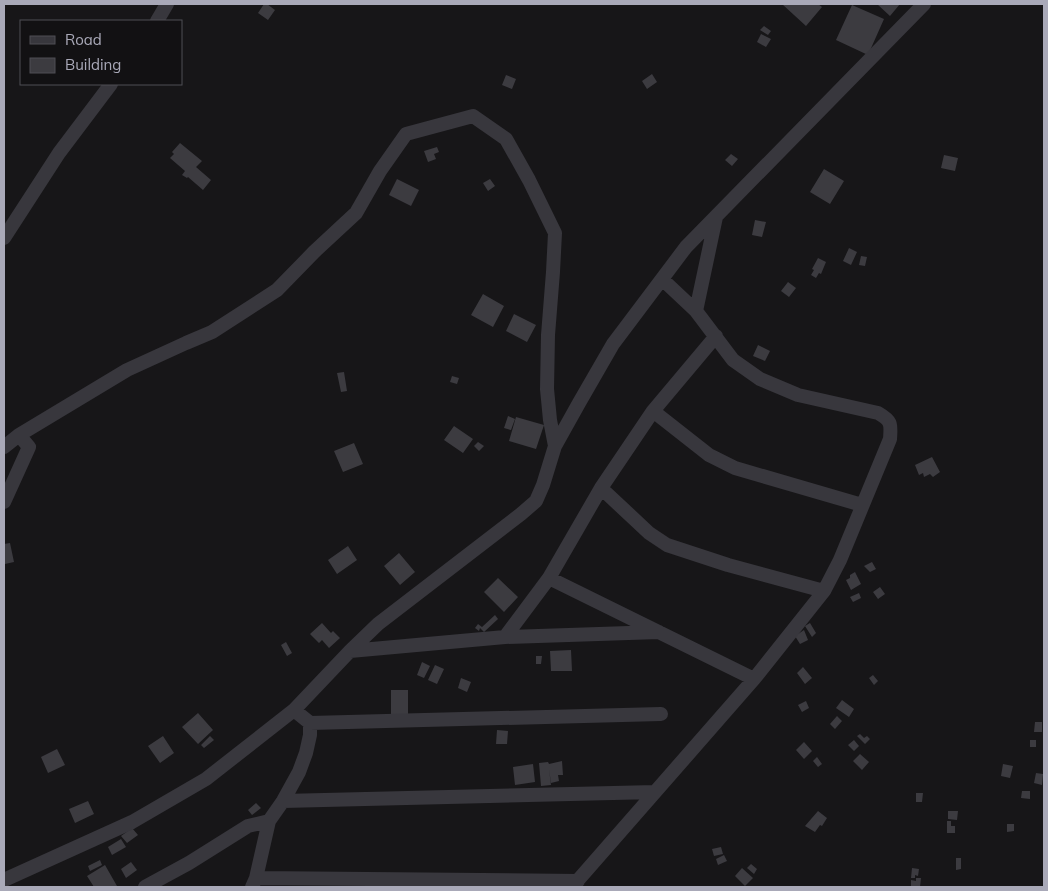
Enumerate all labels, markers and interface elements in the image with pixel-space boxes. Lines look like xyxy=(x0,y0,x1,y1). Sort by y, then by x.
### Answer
legend xyxy=(20,20,182,85)
text: Road xyxy=(65,30,102,49)
text: Building xyxy=(65,55,121,74)

